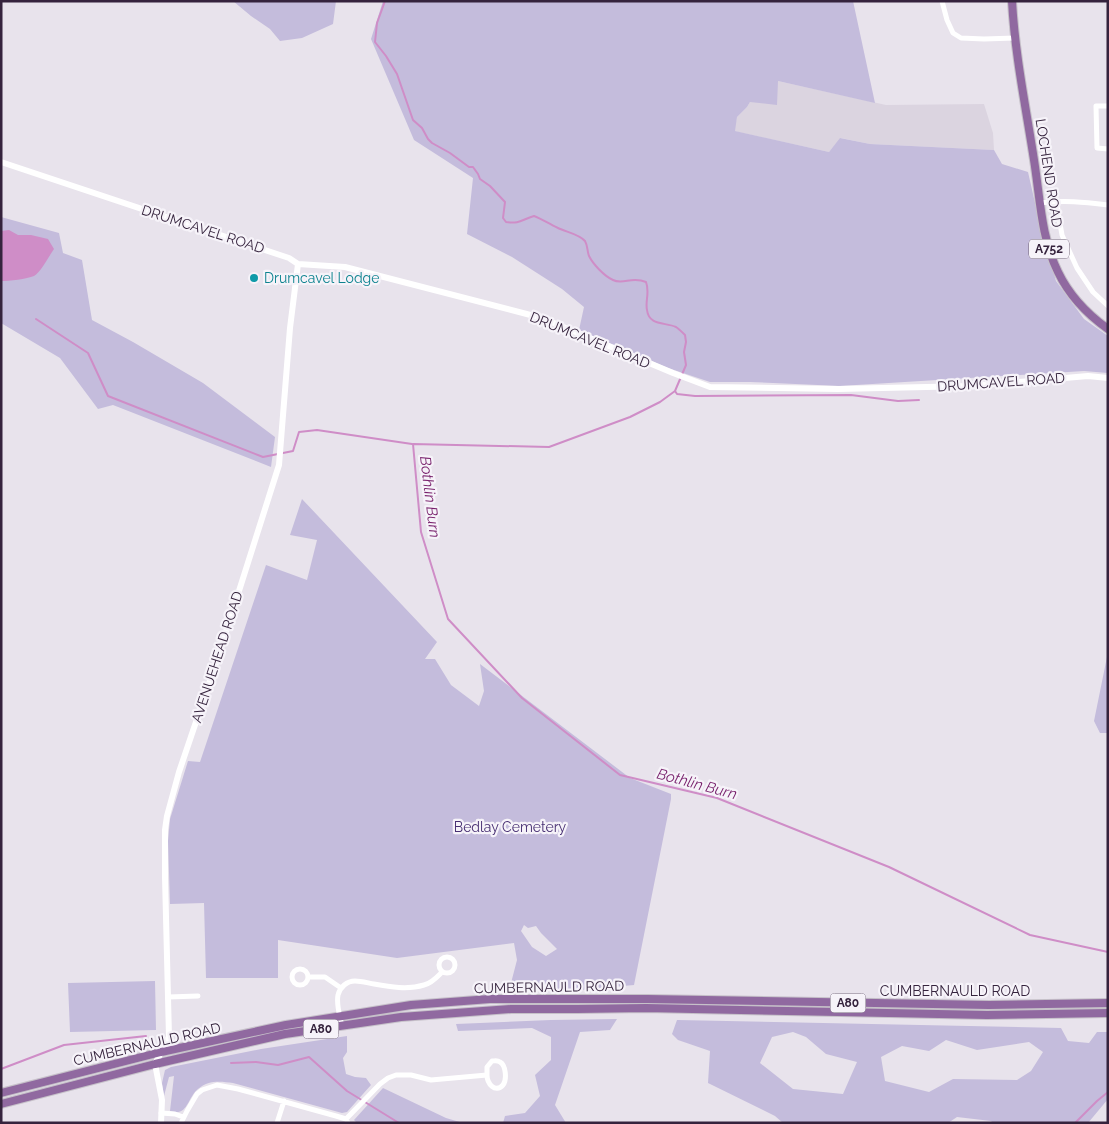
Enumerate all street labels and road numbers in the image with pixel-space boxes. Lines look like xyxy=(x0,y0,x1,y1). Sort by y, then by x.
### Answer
street label: LOCHEND ROAD xyxy=(1033,117,1065,229)
street label: DRUMCAVEL ROAD xyxy=(140,202,266,256)
road number: A752 xyxy=(1029,240,1069,258)
street label: DRUMCAVEL ROAD xyxy=(528,309,652,371)
street label: DRUMCAVEL ROAD xyxy=(936,370,1066,394)
street label: AVENUEHEAD ROAD xyxy=(188,589,246,725)
street label: CUMBERNAULD ROAD xyxy=(474,978,624,996)
street label: CUMBERNAULD ROAD xyxy=(880,983,1030,999)
road number: A80 xyxy=(830,994,866,1012)
street label: CUMBERNAULD ROAD xyxy=(72,1019,222,1069)
road number: A80 xyxy=(304,1020,338,1038)

